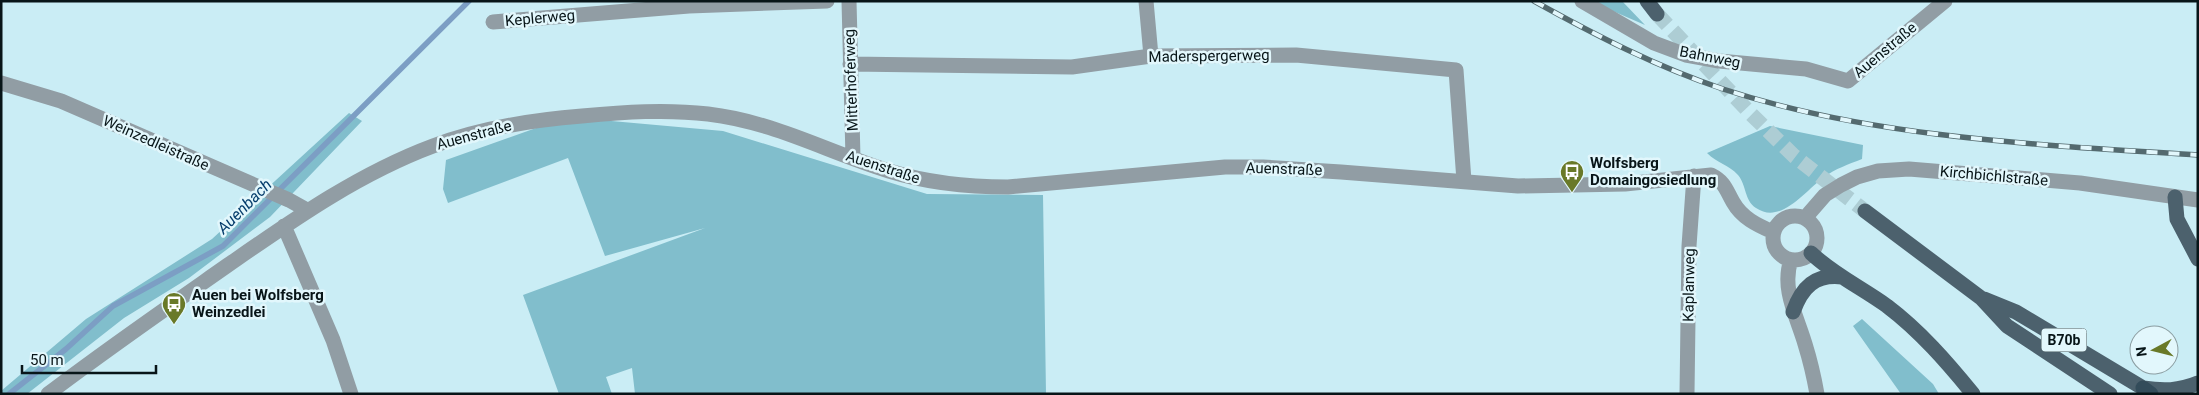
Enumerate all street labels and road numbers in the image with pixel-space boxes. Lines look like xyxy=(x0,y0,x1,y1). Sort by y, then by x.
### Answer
street label: Keplerweg xyxy=(504,6,576,30)
street label: Auenstraße xyxy=(1850,18,1920,82)
street label: Mitterhoferweg xyxy=(840,29,862,131)
street label: Bahnweg xyxy=(1678,42,1742,72)
street label: Maderspergerweg xyxy=(1148,46,1270,66)
street label: Weinzedleistraße xyxy=(100,112,212,175)
street label: Auenstraße xyxy=(435,116,513,154)
street label: Auenstraße xyxy=(844,147,922,187)
street label: Auenstraße xyxy=(1245,159,1323,179)
street label: Kirchbichlstraße xyxy=(1939,162,2049,190)
street label: Kaplanweg xyxy=(1679,248,1699,322)
road number: B70b xyxy=(2042,328,2086,352)

